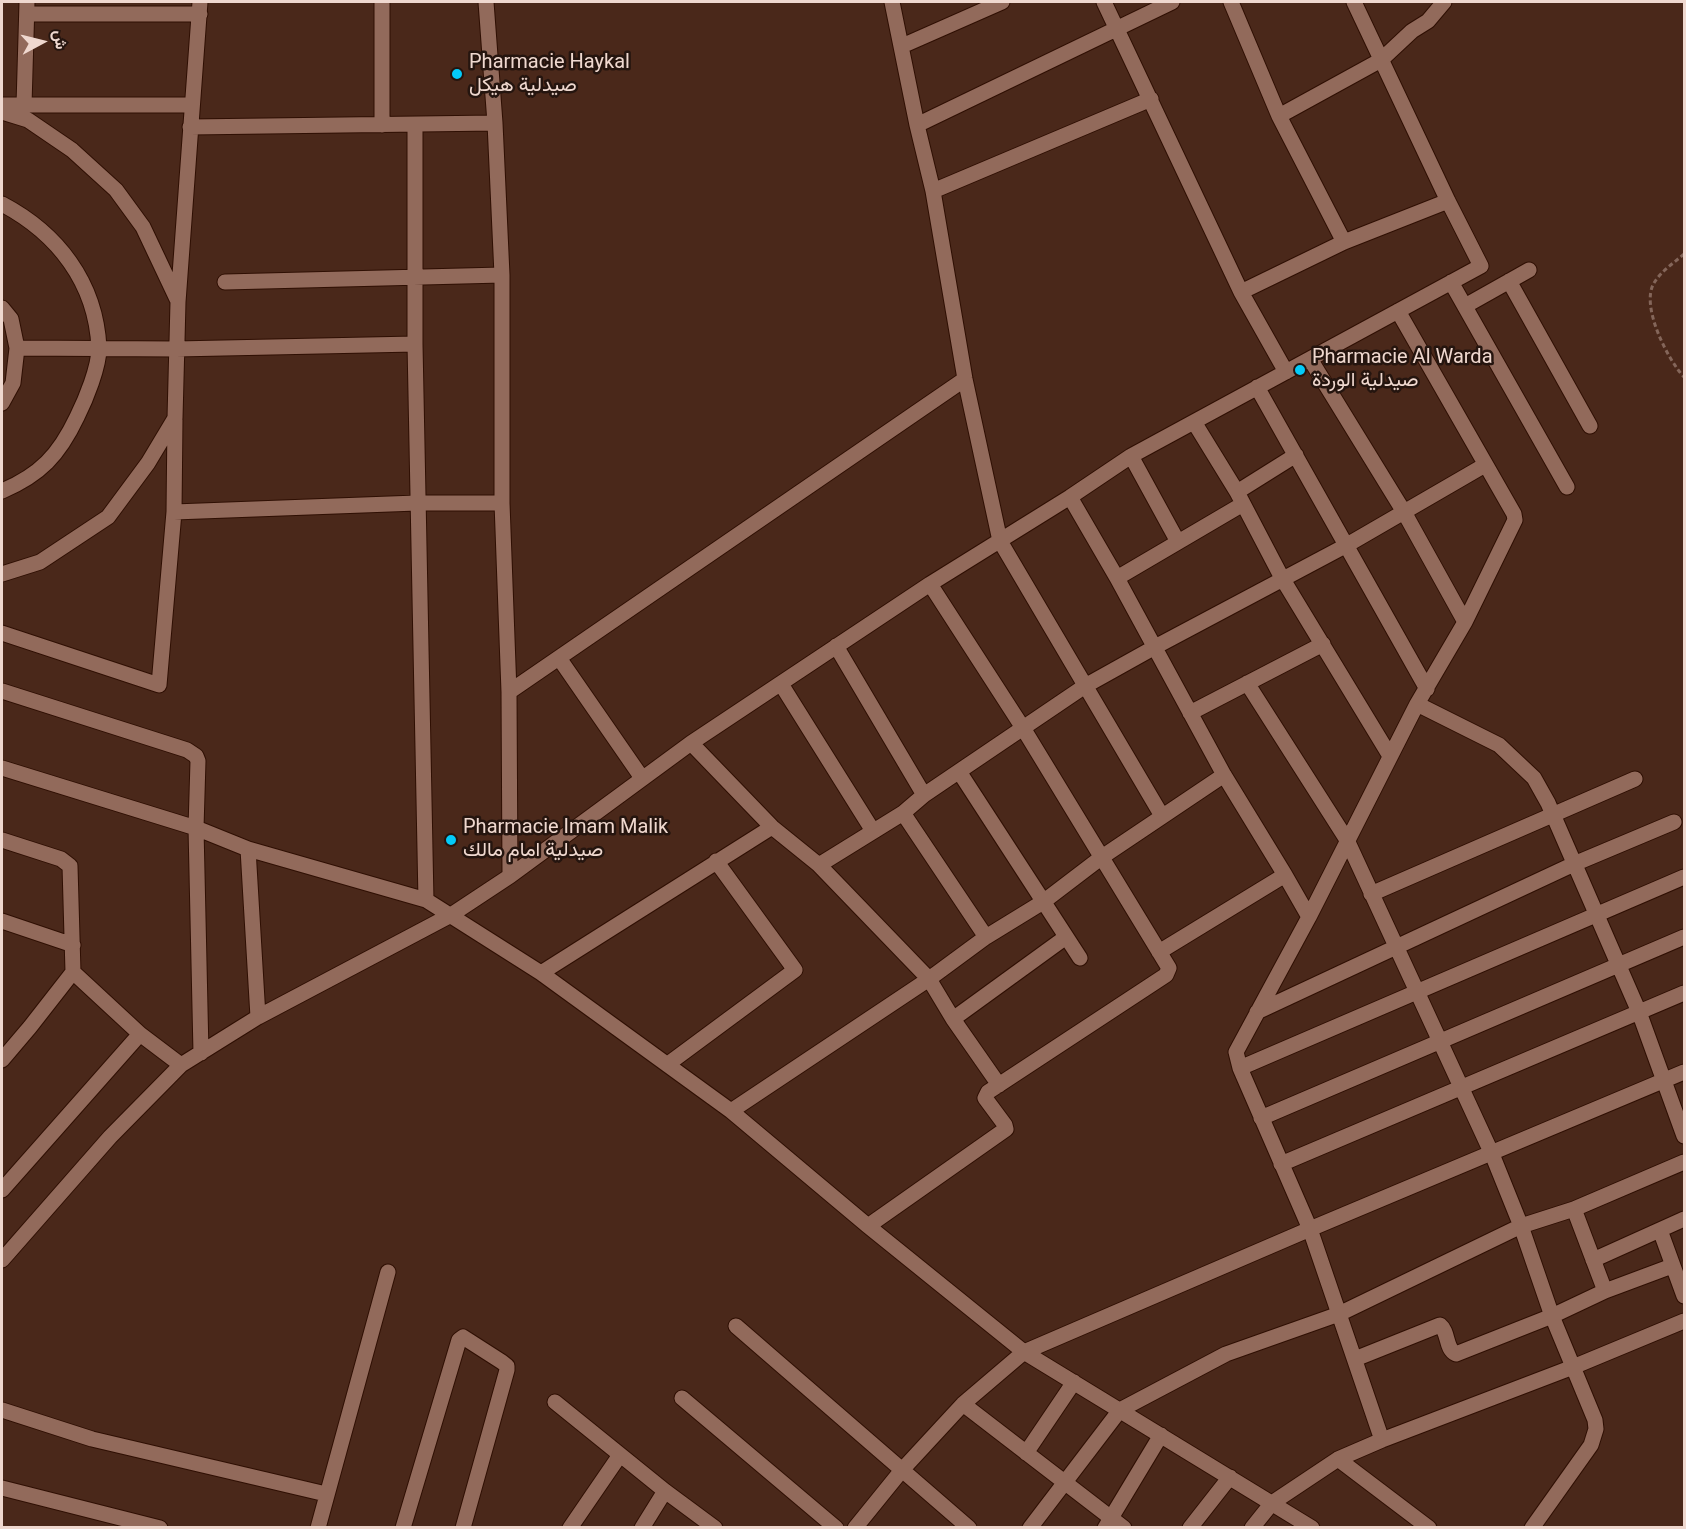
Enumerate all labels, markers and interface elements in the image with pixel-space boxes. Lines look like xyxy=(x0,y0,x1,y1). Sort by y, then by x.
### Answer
north arrow xyxy=(12,12,72,72)
text: ش xyxy=(50,29,71,50)
place label: Pharmacie Haykal صيدلية هيكل xyxy=(469,51,630,98)
marker: Pharmacie Haykal صيدلية هيكل xyxy=(450,67,464,81)
place label: Pharmacie Al Warda صيدلية الوردة xyxy=(1312,346,1493,393)
marker: Pharmacie Al Warda صيدلية الوردة xyxy=(1293,363,1307,377)
place label: Pharmacie Imam Malik صيدلية امام مالك xyxy=(463,816,668,863)
marker: Pharmacie Imam Malik صيدلية امام مالك xyxy=(444,833,458,847)

